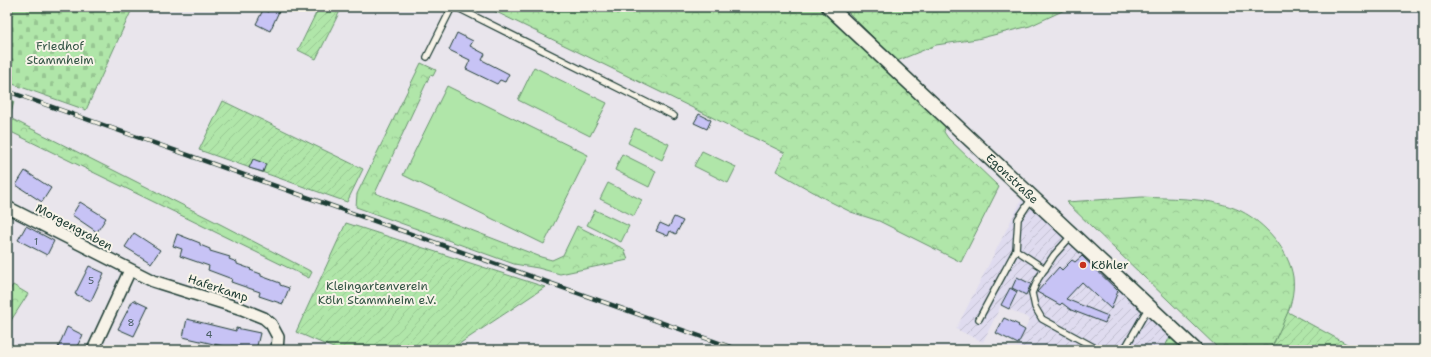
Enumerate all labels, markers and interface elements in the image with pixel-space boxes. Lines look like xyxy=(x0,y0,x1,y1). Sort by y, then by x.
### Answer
park label: Friedhof Stammheim xyxy=(26,38,94,68)
street label: Egonstraße xyxy=(982,150,1042,207)
street label: Morgengraben xyxy=(33,200,115,254)
house number: 1 xyxy=(34,235,38,248)
place label: Köhler xyxy=(1091,257,1129,273)
marker: Köhler xyxy=(1078,260,1088,270)
street label: Haferkamp xyxy=(186,271,251,305)
house number: 5 xyxy=(88,274,94,287)
park label: Kleingartenverein Köln Stammheim e.V. xyxy=(318,278,436,308)
house number: 8 xyxy=(128,316,135,329)
house number: 4 xyxy=(206,328,213,341)

